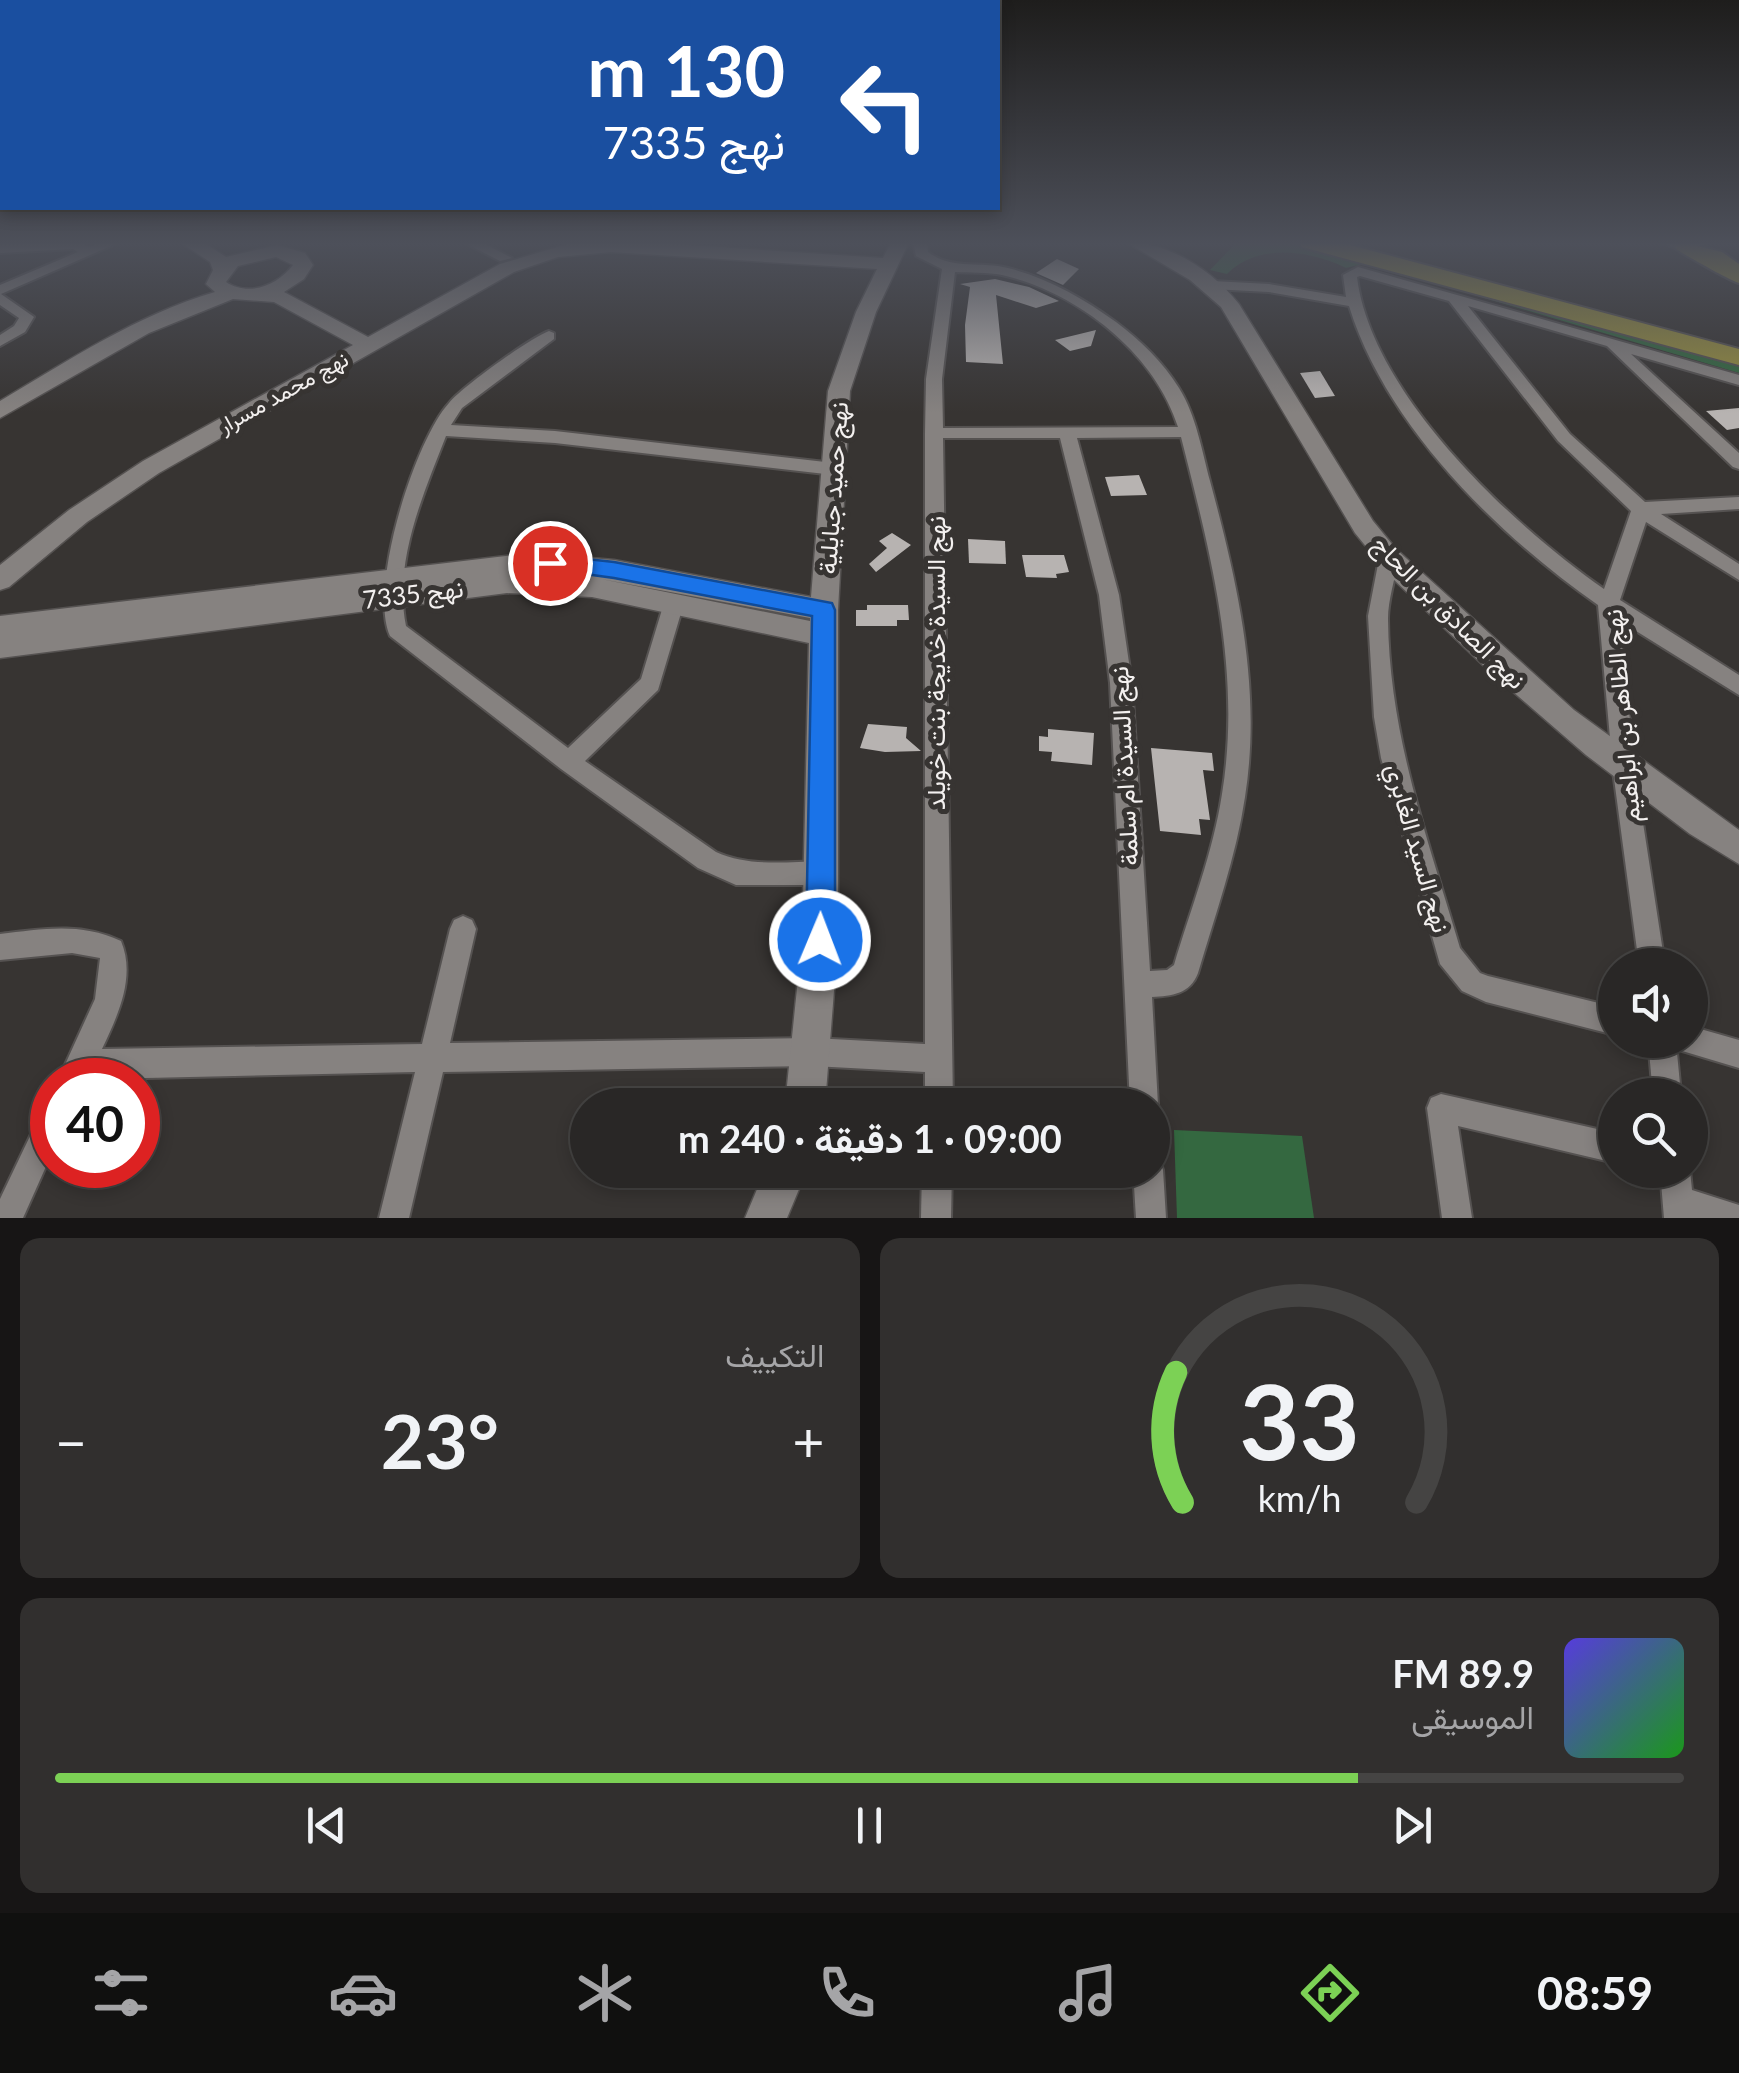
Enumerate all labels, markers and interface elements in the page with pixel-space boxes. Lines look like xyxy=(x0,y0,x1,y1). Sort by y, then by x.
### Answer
text: 130 m xyxy=(588,28,785,112)
icon: left xyxy=(820,40,950,170)
text: نهج 7335 xyxy=(603,115,785,169)
street label: نهج محمد مسرار xyxy=(212,345,354,441)
street label: نهج حميد جبايلية xyxy=(811,401,857,575)
street label: نهج السيدة خديجة بنت خويلد xyxy=(920,516,954,810)
pin xyxy=(508,521,593,606)
street label: نهج الصادق بن الحاج xyxy=(1364,528,1533,697)
icon: arrive xyxy=(523,536,578,591)
street label: نهج 7335 xyxy=(361,572,465,618)
street label: نهج الطاهر بن ابراهيم xyxy=(1597,608,1649,824)
street label: نهج السيدة ام سلمة xyxy=(1103,665,1147,867)
street label: نهج السيد الغابري xyxy=(1374,760,1457,938)
position arrow xyxy=(768,888,872,992)
map controls xyxy=(1598,948,1708,1188)
button: sound xyxy=(1598,948,1708,1058)
speed limit sign: 40 xyxy=(30,1058,160,1188)
button: search xyxy=(1598,1078,1708,1188)
text: 09:00 · 1 دقيقة · 240 m xyxy=(678,1115,1062,1161)
text: التكييف xyxy=(725,1335,825,1374)
text: 33 xyxy=(1239,1357,1360,1482)
text: 23° xyxy=(381,1395,499,1485)
text: − xyxy=(55,1408,87,1474)
text: + xyxy=(793,1408,824,1474)
text: km/h xyxy=(1257,1477,1341,1520)
text: 89.9 FM xyxy=(1392,1650,1534,1696)
text: الموسيقى xyxy=(1411,1697,1534,1736)
icon: previous xyxy=(299,1798,354,1853)
icon: pause xyxy=(842,1798,897,1853)
icon: next xyxy=(1385,1798,1440,1853)
icon: filters xyxy=(86,1958,156,2028)
icon: car xyxy=(328,1958,398,2028)
icon: climate xyxy=(570,1958,640,2028)
icon: phone xyxy=(812,1958,882,2028)
icon: music xyxy=(1053,1958,1123,2028)
icon: directions xyxy=(1295,1958,1365,2028)
text: 08:59 xyxy=(1537,1966,1653,2020)

